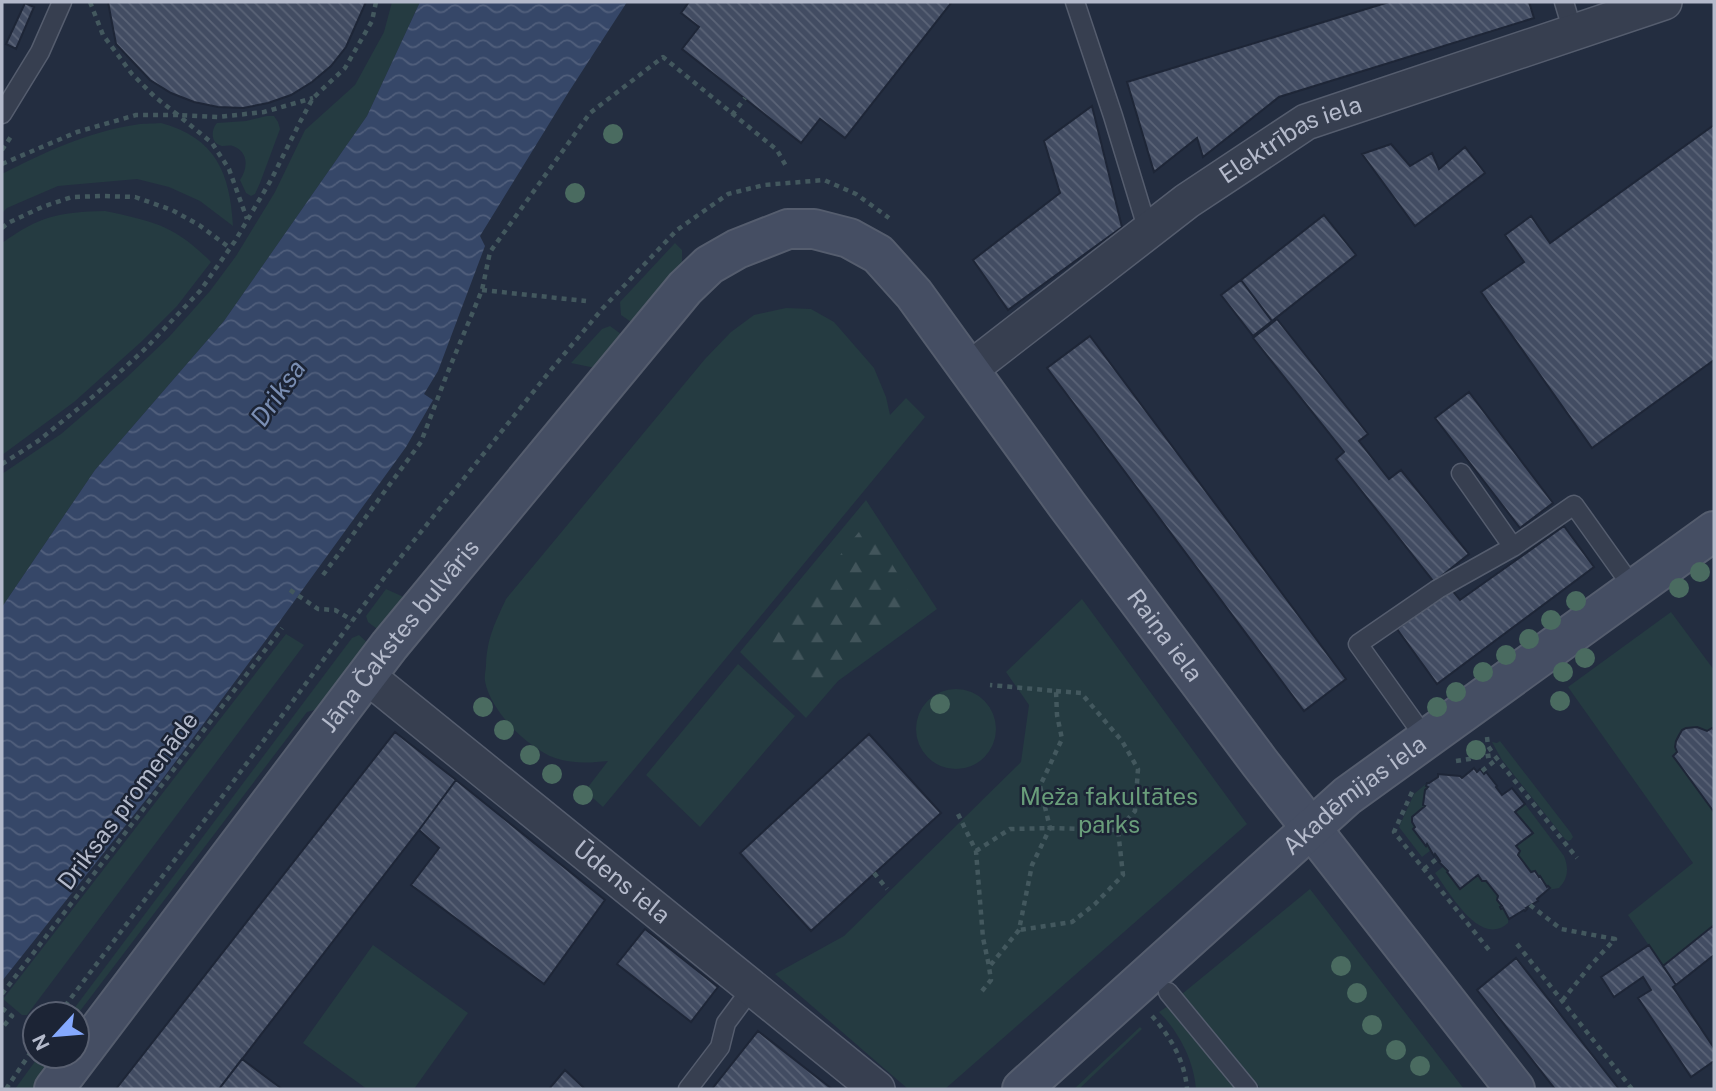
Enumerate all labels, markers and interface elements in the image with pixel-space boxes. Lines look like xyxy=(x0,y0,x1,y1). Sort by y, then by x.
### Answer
street label: Elektrības iela xyxy=(1213,89,1365,189)
water label: Driksa xyxy=(244,353,312,432)
street label: Jāņa Čakstes bulvāris xyxy=(314,533,484,737)
street label: Raiņa iela xyxy=(1122,583,1209,687)
street label: Driksas promenāde xyxy=(51,706,203,895)
street label: Akadēmijas iela xyxy=(1277,729,1431,860)
park label: Meža fakultātes parks xyxy=(1020,782,1198,838)
street label: Ūdens iela xyxy=(568,834,676,929)
north arrow xyxy=(21,1000,91,1070)
text: N xyxy=(28,1031,54,1054)

